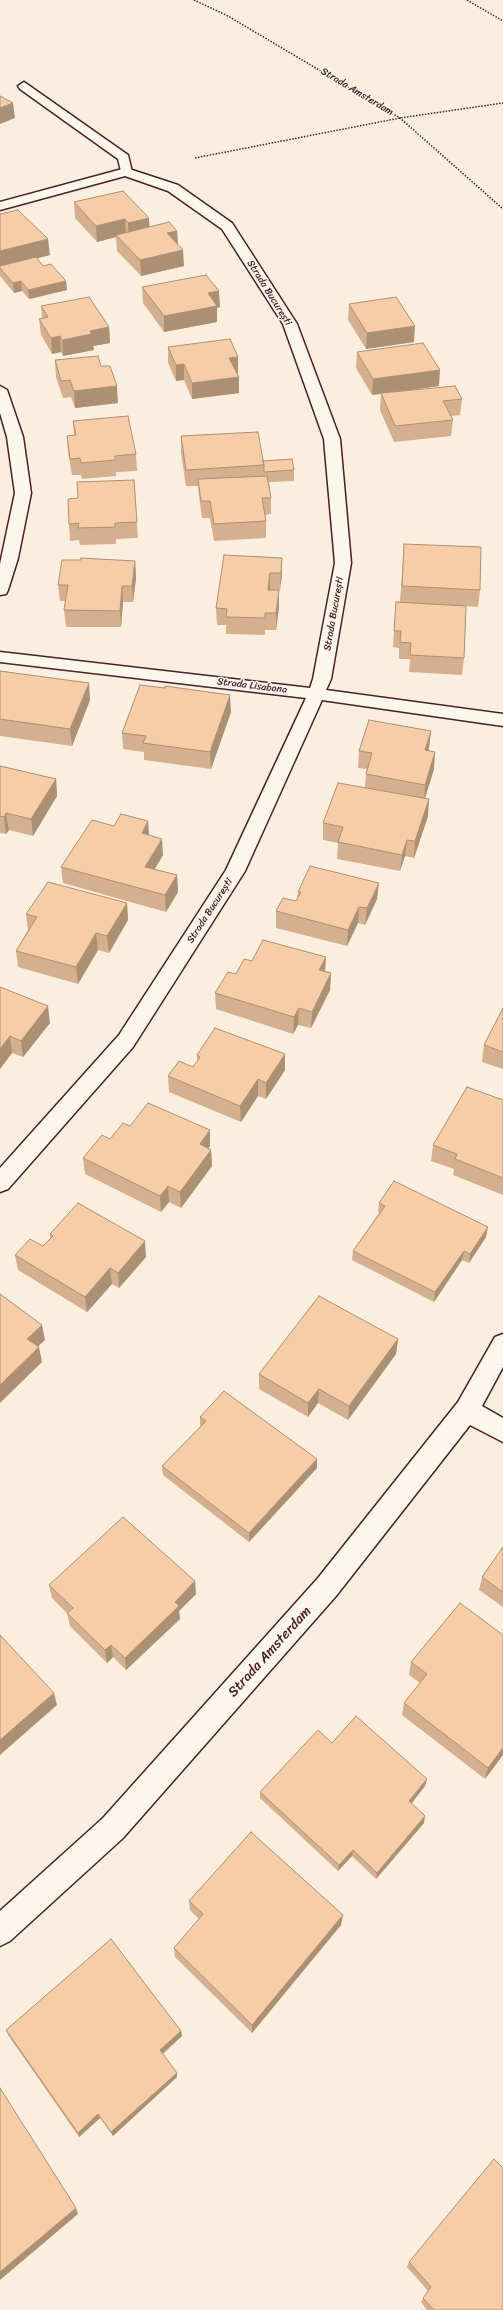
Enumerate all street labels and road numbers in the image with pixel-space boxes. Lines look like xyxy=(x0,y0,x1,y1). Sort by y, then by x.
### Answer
street label: Strada Amsterdam xyxy=(318,66,396,118)
street label: Strada București xyxy=(244,258,294,328)
street label: Strada București xyxy=(322,576,346,652)
street label: Strada Lisabona xyxy=(216,676,288,696)
street label: Strada București xyxy=(185,876,235,946)
street label: Strada Amsterdam xyxy=(225,1603,315,1701)

